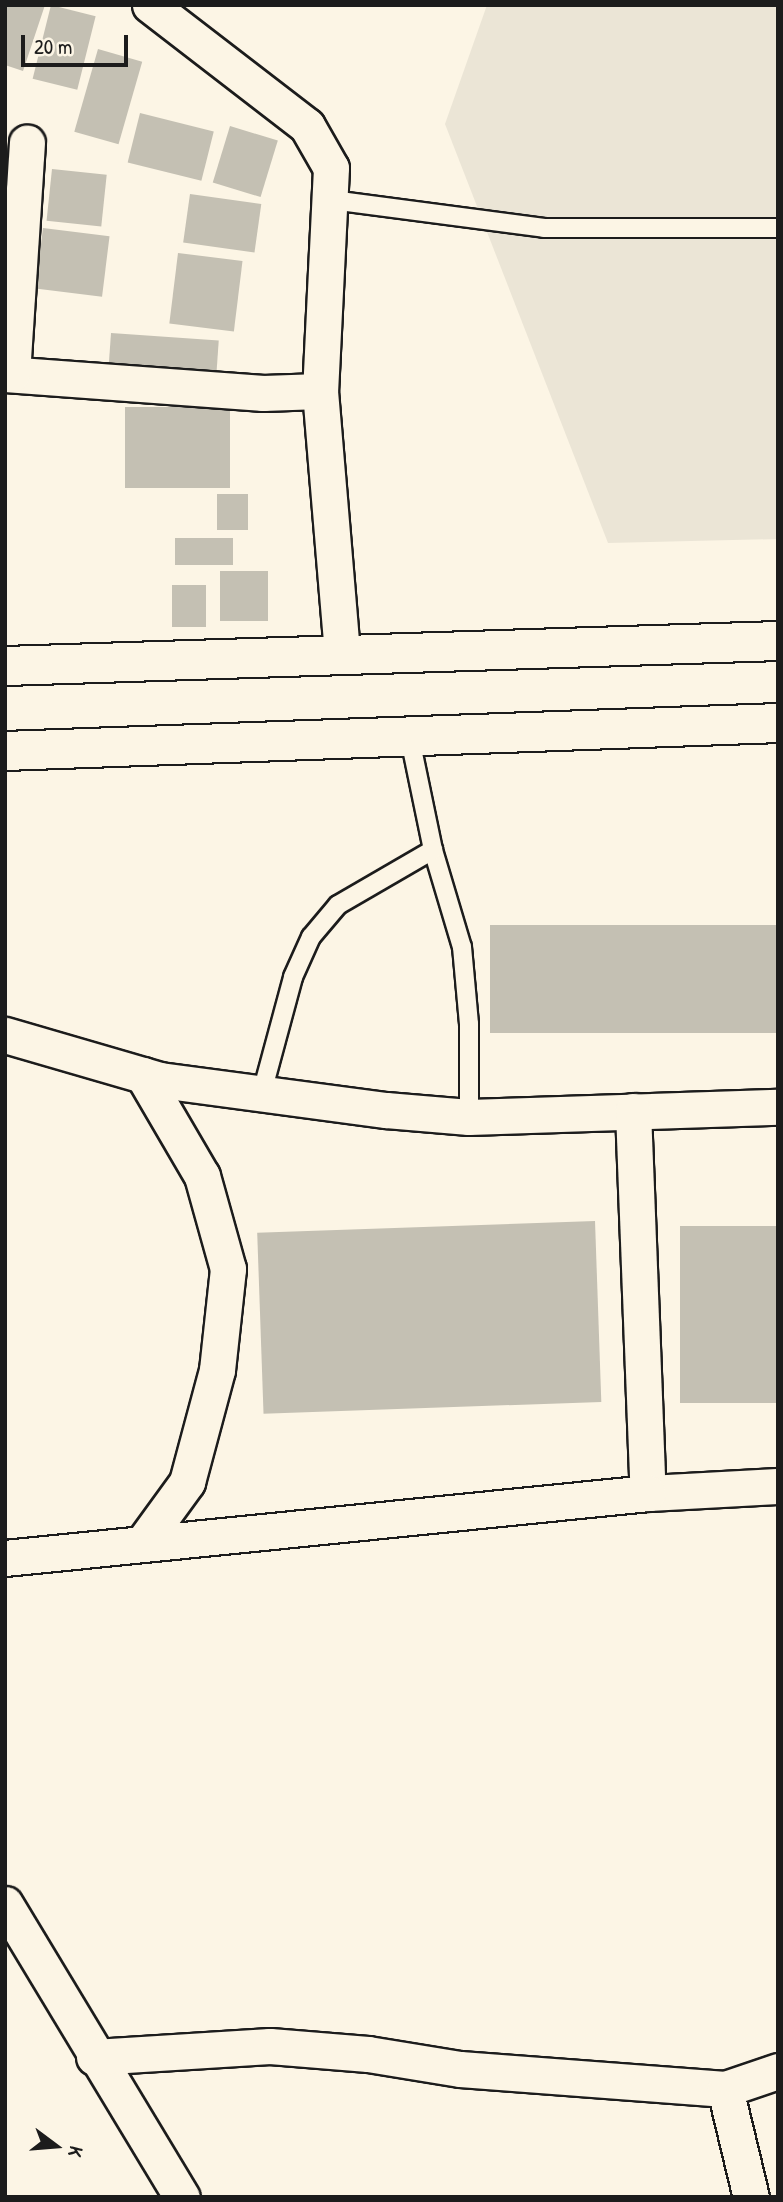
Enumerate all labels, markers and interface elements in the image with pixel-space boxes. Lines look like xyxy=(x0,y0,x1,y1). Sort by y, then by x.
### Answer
scale bar xyxy=(24,21,131,65)
text: 20 m xyxy=(34,32,72,61)
north arrow xyxy=(21,2111,91,2181)
text: K xyxy=(62,2143,90,2160)

